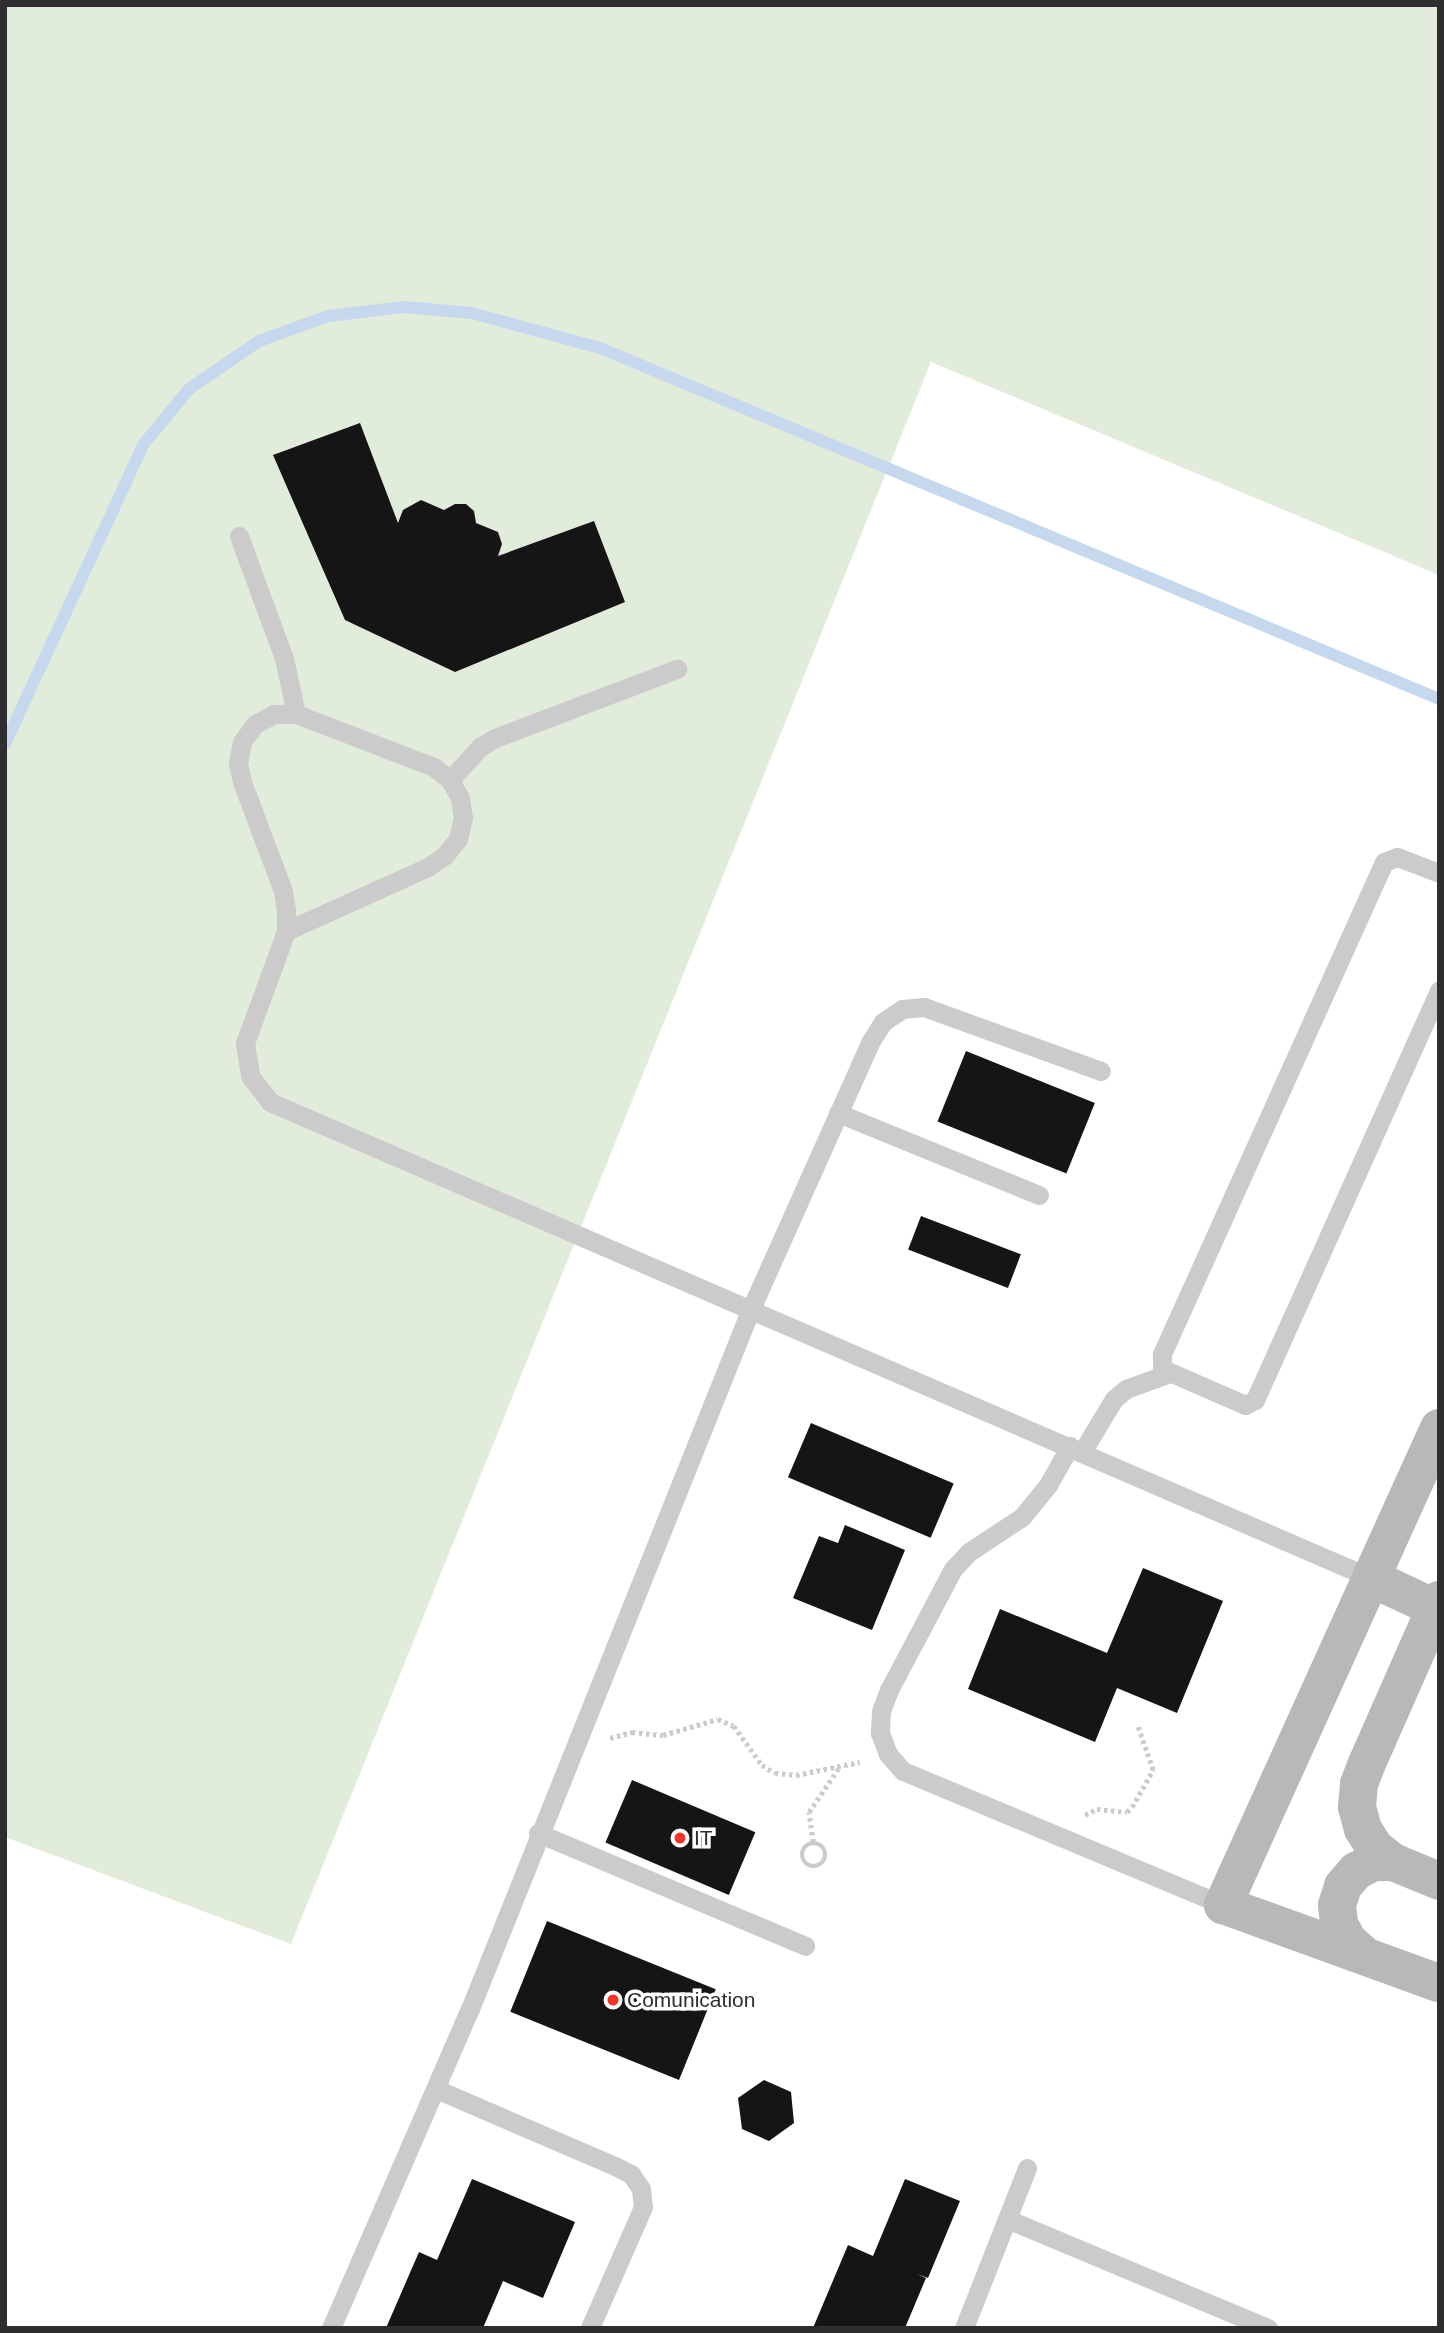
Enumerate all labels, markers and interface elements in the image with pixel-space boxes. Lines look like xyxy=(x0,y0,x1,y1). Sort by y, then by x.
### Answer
place label: IT xyxy=(694,1825,713,1851)
marker: IT xyxy=(672,1830,688,1846)
place label: Comunication xyxy=(627,1987,755,2013)
marker: Comunication xyxy=(605,1992,621,2008)

